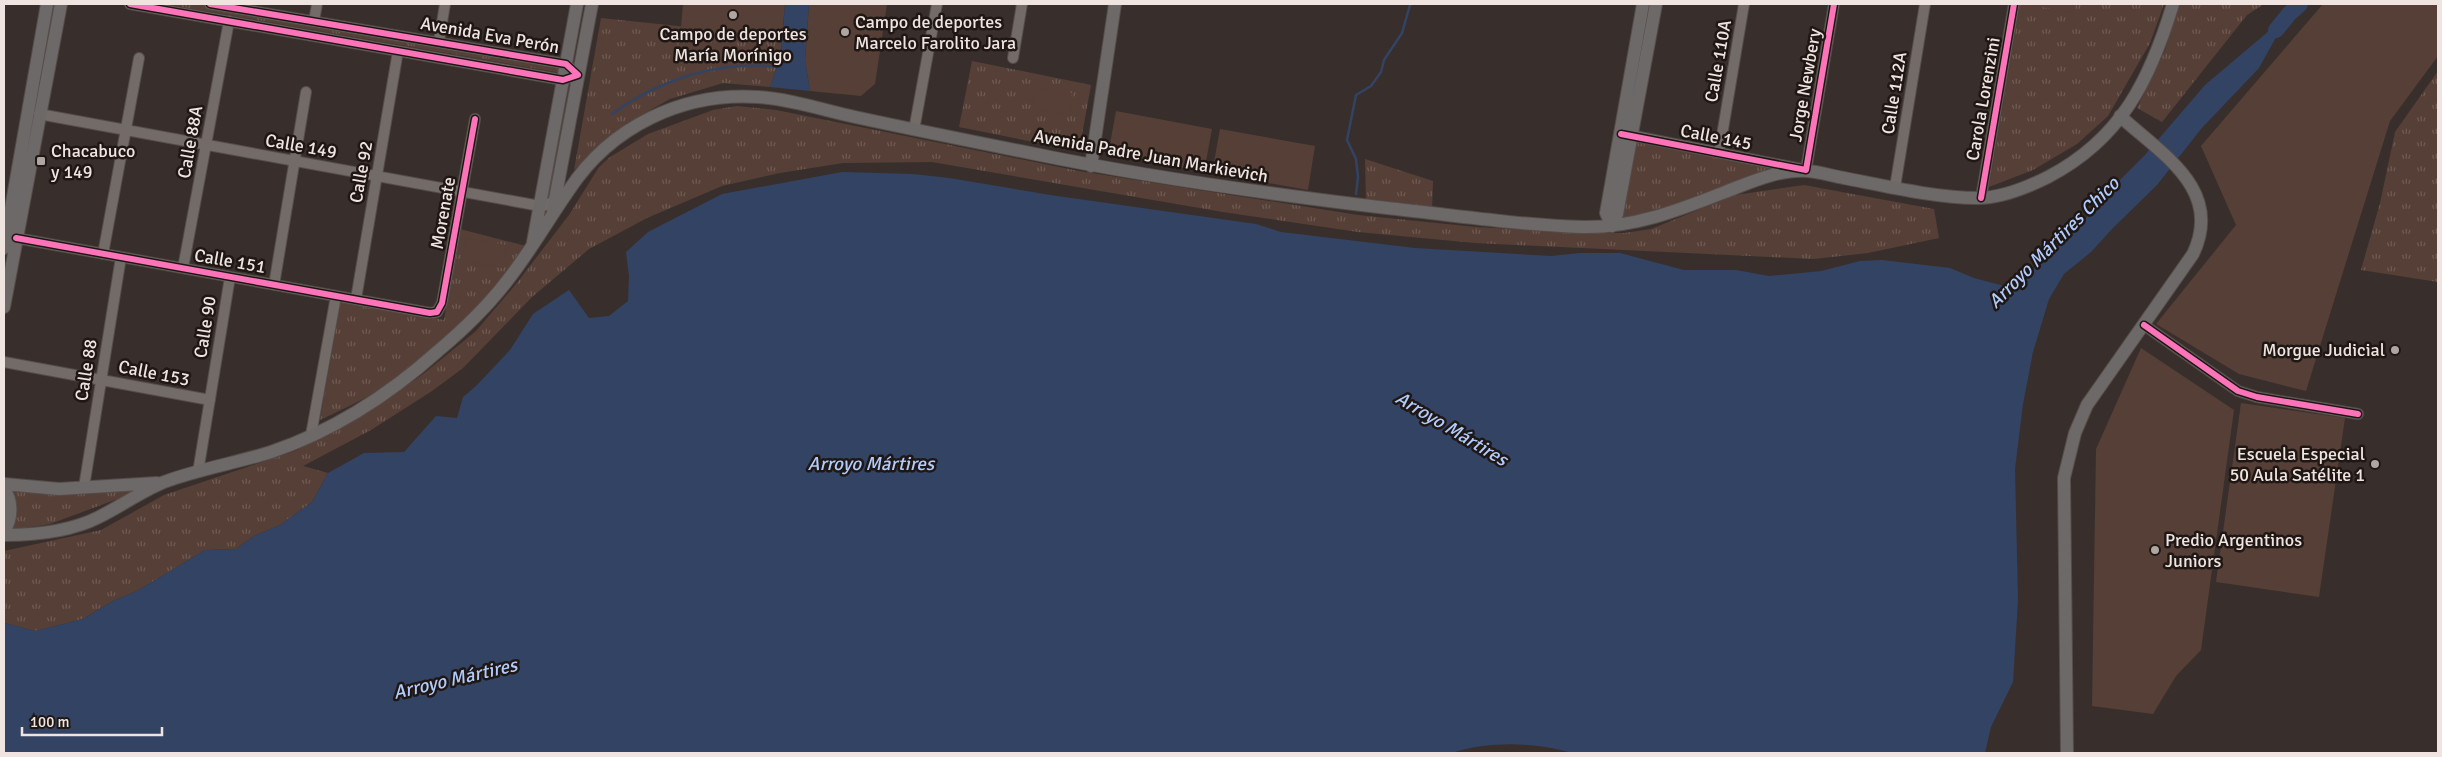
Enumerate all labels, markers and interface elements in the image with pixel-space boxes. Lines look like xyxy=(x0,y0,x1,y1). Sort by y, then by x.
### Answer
marker: Campo de deportes María Morínigo xyxy=(727,9,739,21)
place label: Campo de deportes Marcelo Farolito Jara xyxy=(855,11,1016,54)
street label: Avenida Eva Perón xyxy=(419,12,561,58)
street label: Calle 110A xyxy=(1700,18,1736,104)
place label: Campo de deportes María Morínigo xyxy=(659,23,807,66)
marker: Campo de deportes Marcelo Farolito Jara xyxy=(839,26,851,38)
street label: Jorge Newbery xyxy=(1784,26,1826,143)
street label: Carola Lorenzini xyxy=(1961,36,2005,162)
street label: Calle 112A xyxy=(1877,50,1911,136)
street label: Calle 88A xyxy=(173,104,207,180)
street label: Calle 145 xyxy=(1678,119,1754,155)
street label: Avenida Padre Juan Markievich xyxy=(1032,125,1270,187)
street label: Calle 149 xyxy=(264,129,338,163)
street label: Calle 92 xyxy=(345,139,377,205)
place label: Chacabuco y 149 xyxy=(51,140,135,183)
marker: Chacabuco y 149 xyxy=(35,155,47,167)
water label: Arroyo Mártires Chico xyxy=(1983,171,2125,313)
street label: Morenate xyxy=(426,175,460,251)
street label: Calle 151 xyxy=(193,244,267,278)
street label: Calle 90 xyxy=(189,294,221,360)
street label: Calle 88 xyxy=(70,337,102,403)
place label: Morgue Judicial xyxy=(2262,339,2385,361)
marker: Morgue Judicial xyxy=(2389,344,2401,356)
street label: Calle 153 xyxy=(116,355,192,391)
water label: Arroyo Mártires xyxy=(1391,386,1513,473)
place label: Escuela Especial 50 Aula Satélite 1 xyxy=(2230,443,2365,486)
water label: Arroyo Mártires xyxy=(808,452,936,476)
marker: Escuela Especial 50 Aula Satélite 1 xyxy=(2369,458,2381,470)
place label: Predio Argentinos Juniors xyxy=(2165,529,2302,572)
marker: Predio Argentinos Juniors xyxy=(2149,544,2161,556)
water label: Arroyo Mártires xyxy=(391,653,521,705)
scale bar xyxy=(22,704,162,736)
text: 100 m xyxy=(30,713,70,731)

